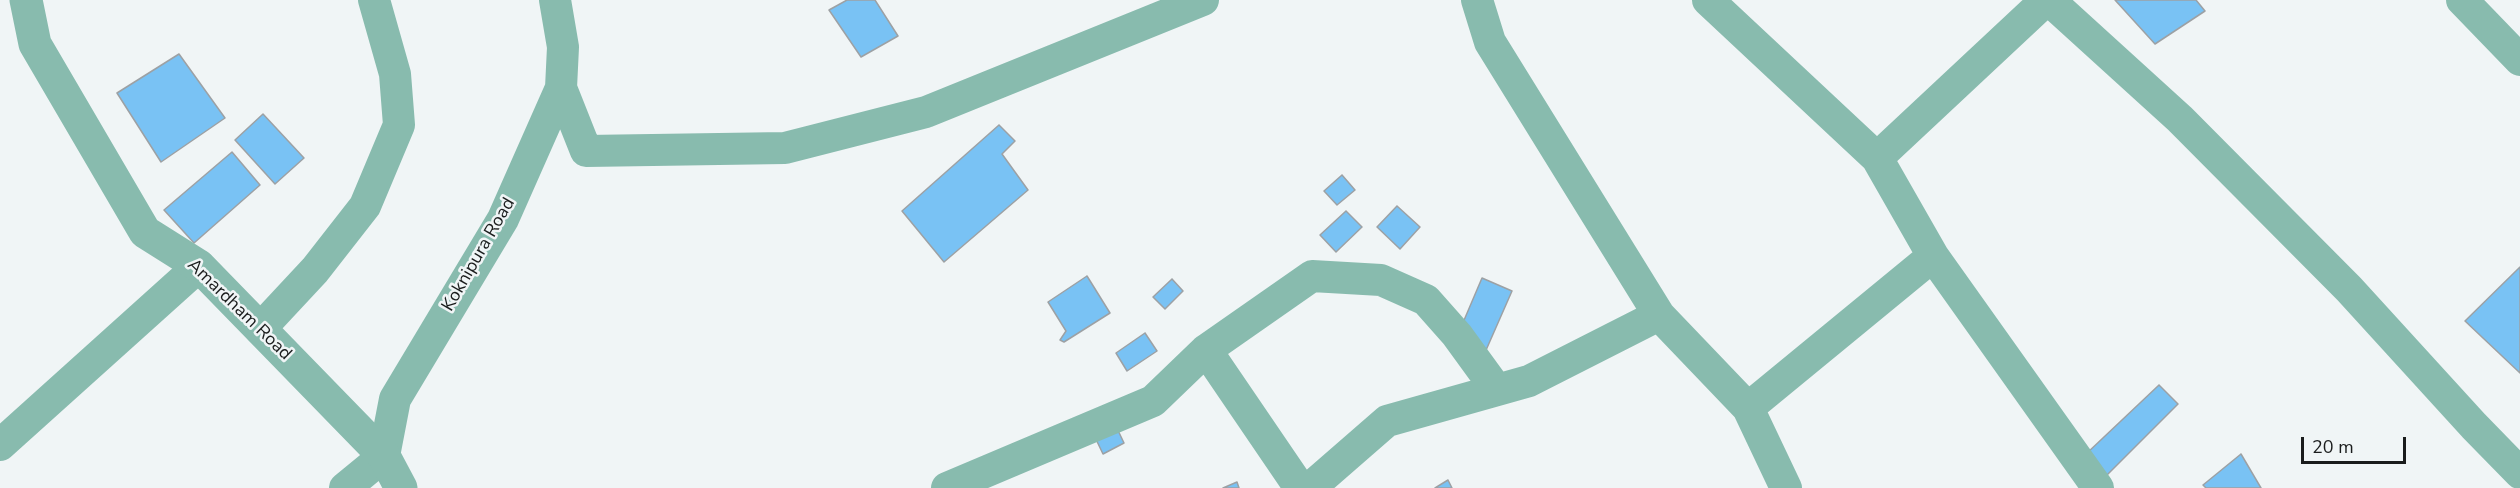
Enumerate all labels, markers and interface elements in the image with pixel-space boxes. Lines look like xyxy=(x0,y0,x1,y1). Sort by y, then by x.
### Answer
street label: Koknipura Road xyxy=(438,194,520,316)
street label: Amardham Road xyxy=(182,255,296,365)
scale bar xyxy=(2304,425,2409,463)
text: 20 m xyxy=(2312,435,2354,459)

